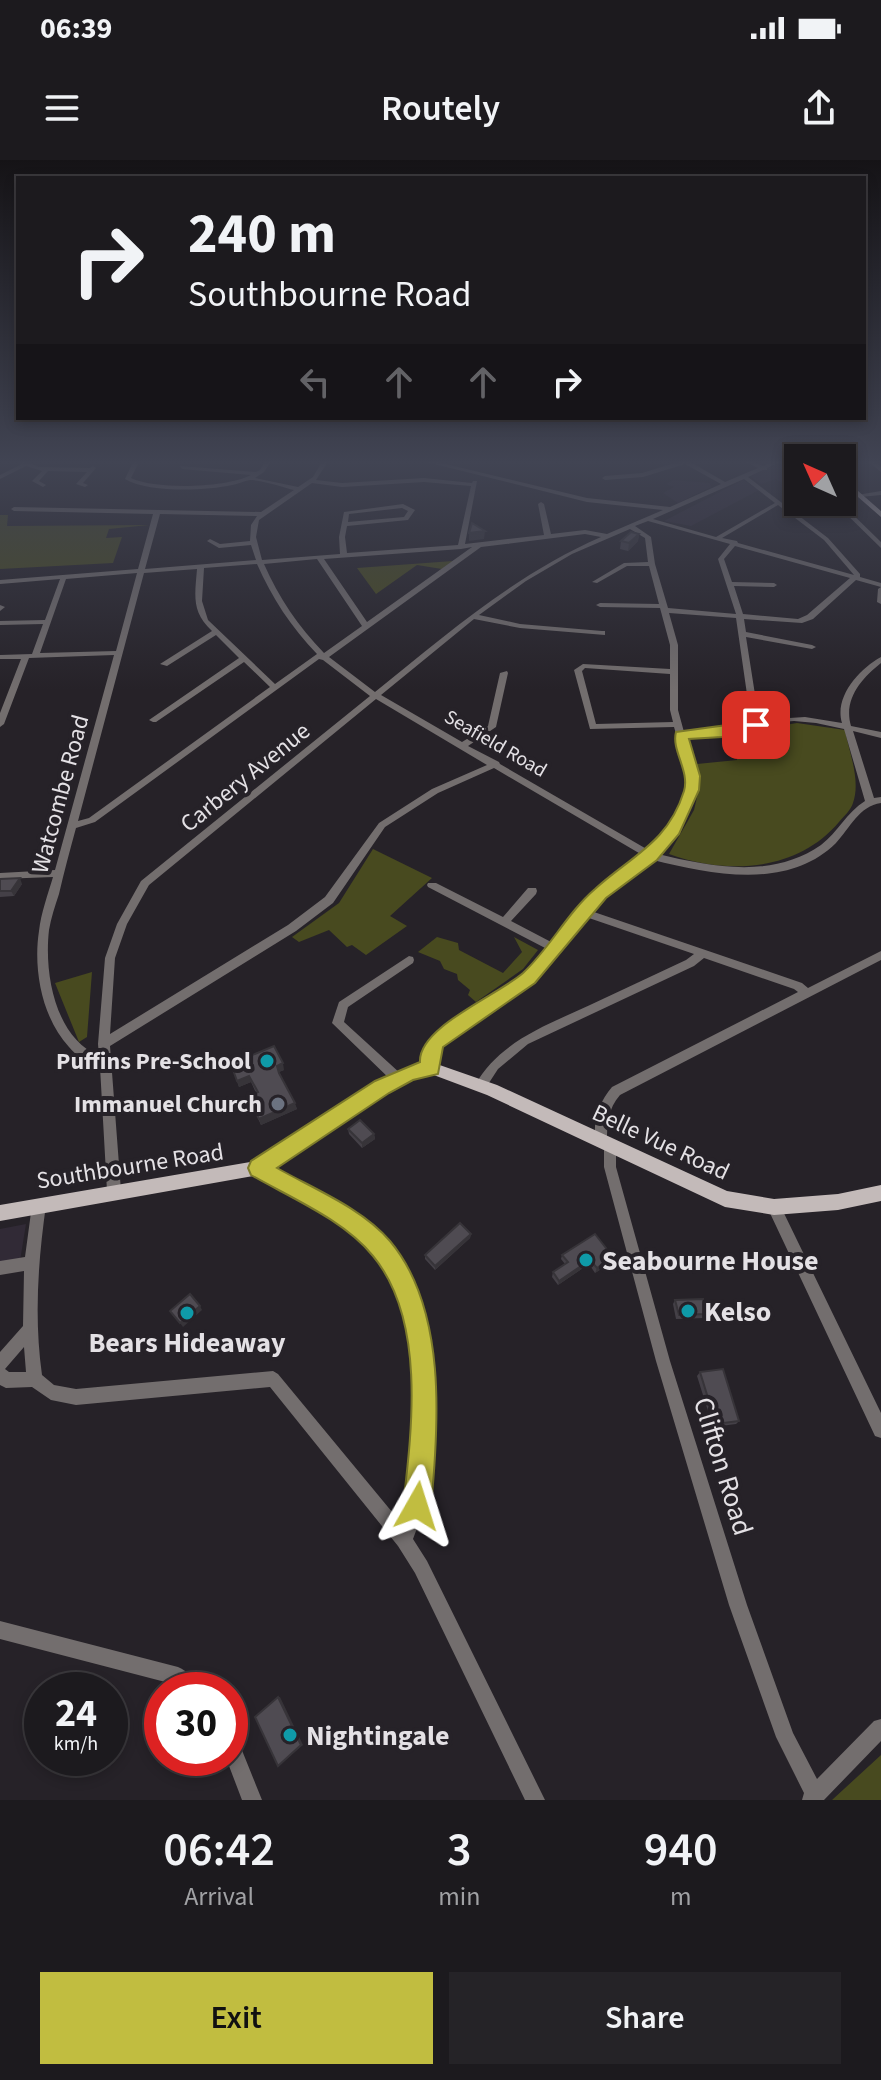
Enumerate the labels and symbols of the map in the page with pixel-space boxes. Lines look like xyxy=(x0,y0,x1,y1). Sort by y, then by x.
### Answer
north arrow xyxy=(784,444,856,516)
pin xyxy=(722,691,790,759)
street label: Seafield Road xyxy=(439,703,552,785)
street label: Watcombe Road xyxy=(23,711,98,877)
street label: Carbery Avenue xyxy=(173,714,318,841)
place label: Puffins Pre-School xyxy=(56,1044,251,1079)
marker: Puffins Pre-School xyxy=(258,1052,276,1070)
place label: Immanuel Church xyxy=(74,1087,262,1122)
marker: Immanuel Church xyxy=(269,1095,287,1113)
street label: Belle Vue Road xyxy=(586,1095,735,1190)
street label: Southbourne Road xyxy=(34,1134,226,1199)
place label: Seabourne House xyxy=(602,1241,819,1281)
marker: Seabourne House xyxy=(577,1251,595,1269)
place label: Kelso xyxy=(704,1292,771,1332)
marker: Kelso xyxy=(679,1302,697,1320)
marker: Bears Hideaway xyxy=(178,1304,196,1322)
place label: Bears Hideaway xyxy=(88,1323,286,1363)
street label: Clifton Road xyxy=(683,1392,763,1540)
position arrow xyxy=(375,1464,459,1548)
speed limit sign: 30 xyxy=(144,1672,248,1776)
place label: Nightingale xyxy=(306,1716,449,1756)
marker: Nightingale xyxy=(281,1726,299,1744)

